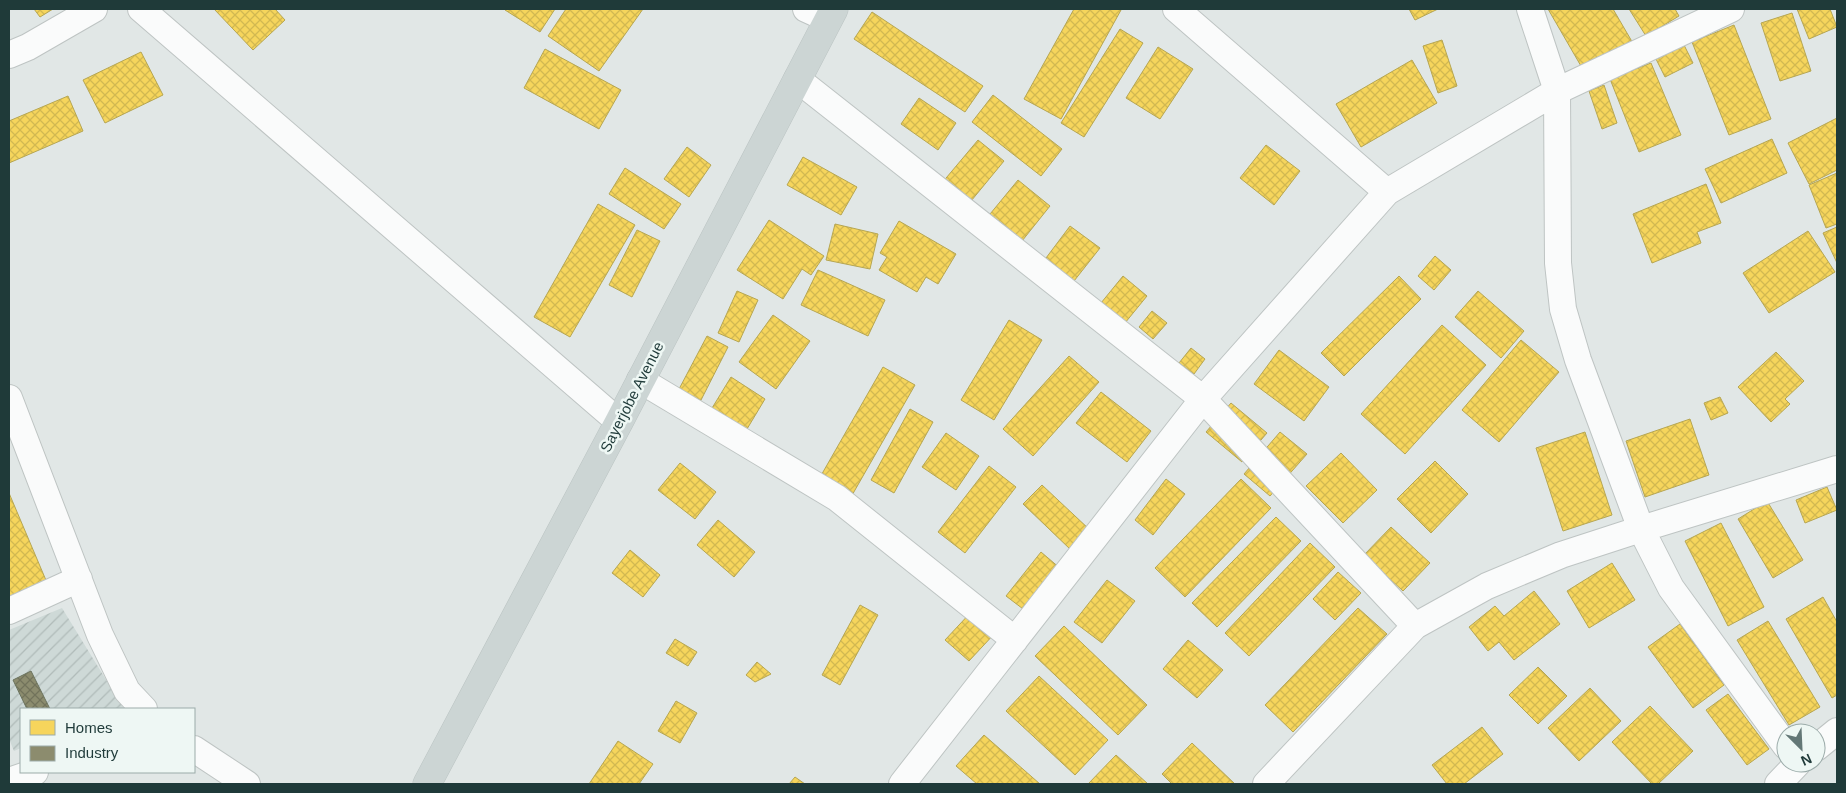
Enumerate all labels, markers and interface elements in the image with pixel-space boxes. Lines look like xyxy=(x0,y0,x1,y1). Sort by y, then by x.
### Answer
street label: Sayerjobe Avenue xyxy=(596,339,667,455)
legend xyxy=(20,708,195,773)
text: Homes xyxy=(65,719,113,736)
north arrow xyxy=(1776,723,1826,773)
text: Industry xyxy=(65,744,119,761)
text: N xyxy=(1798,751,1814,769)

